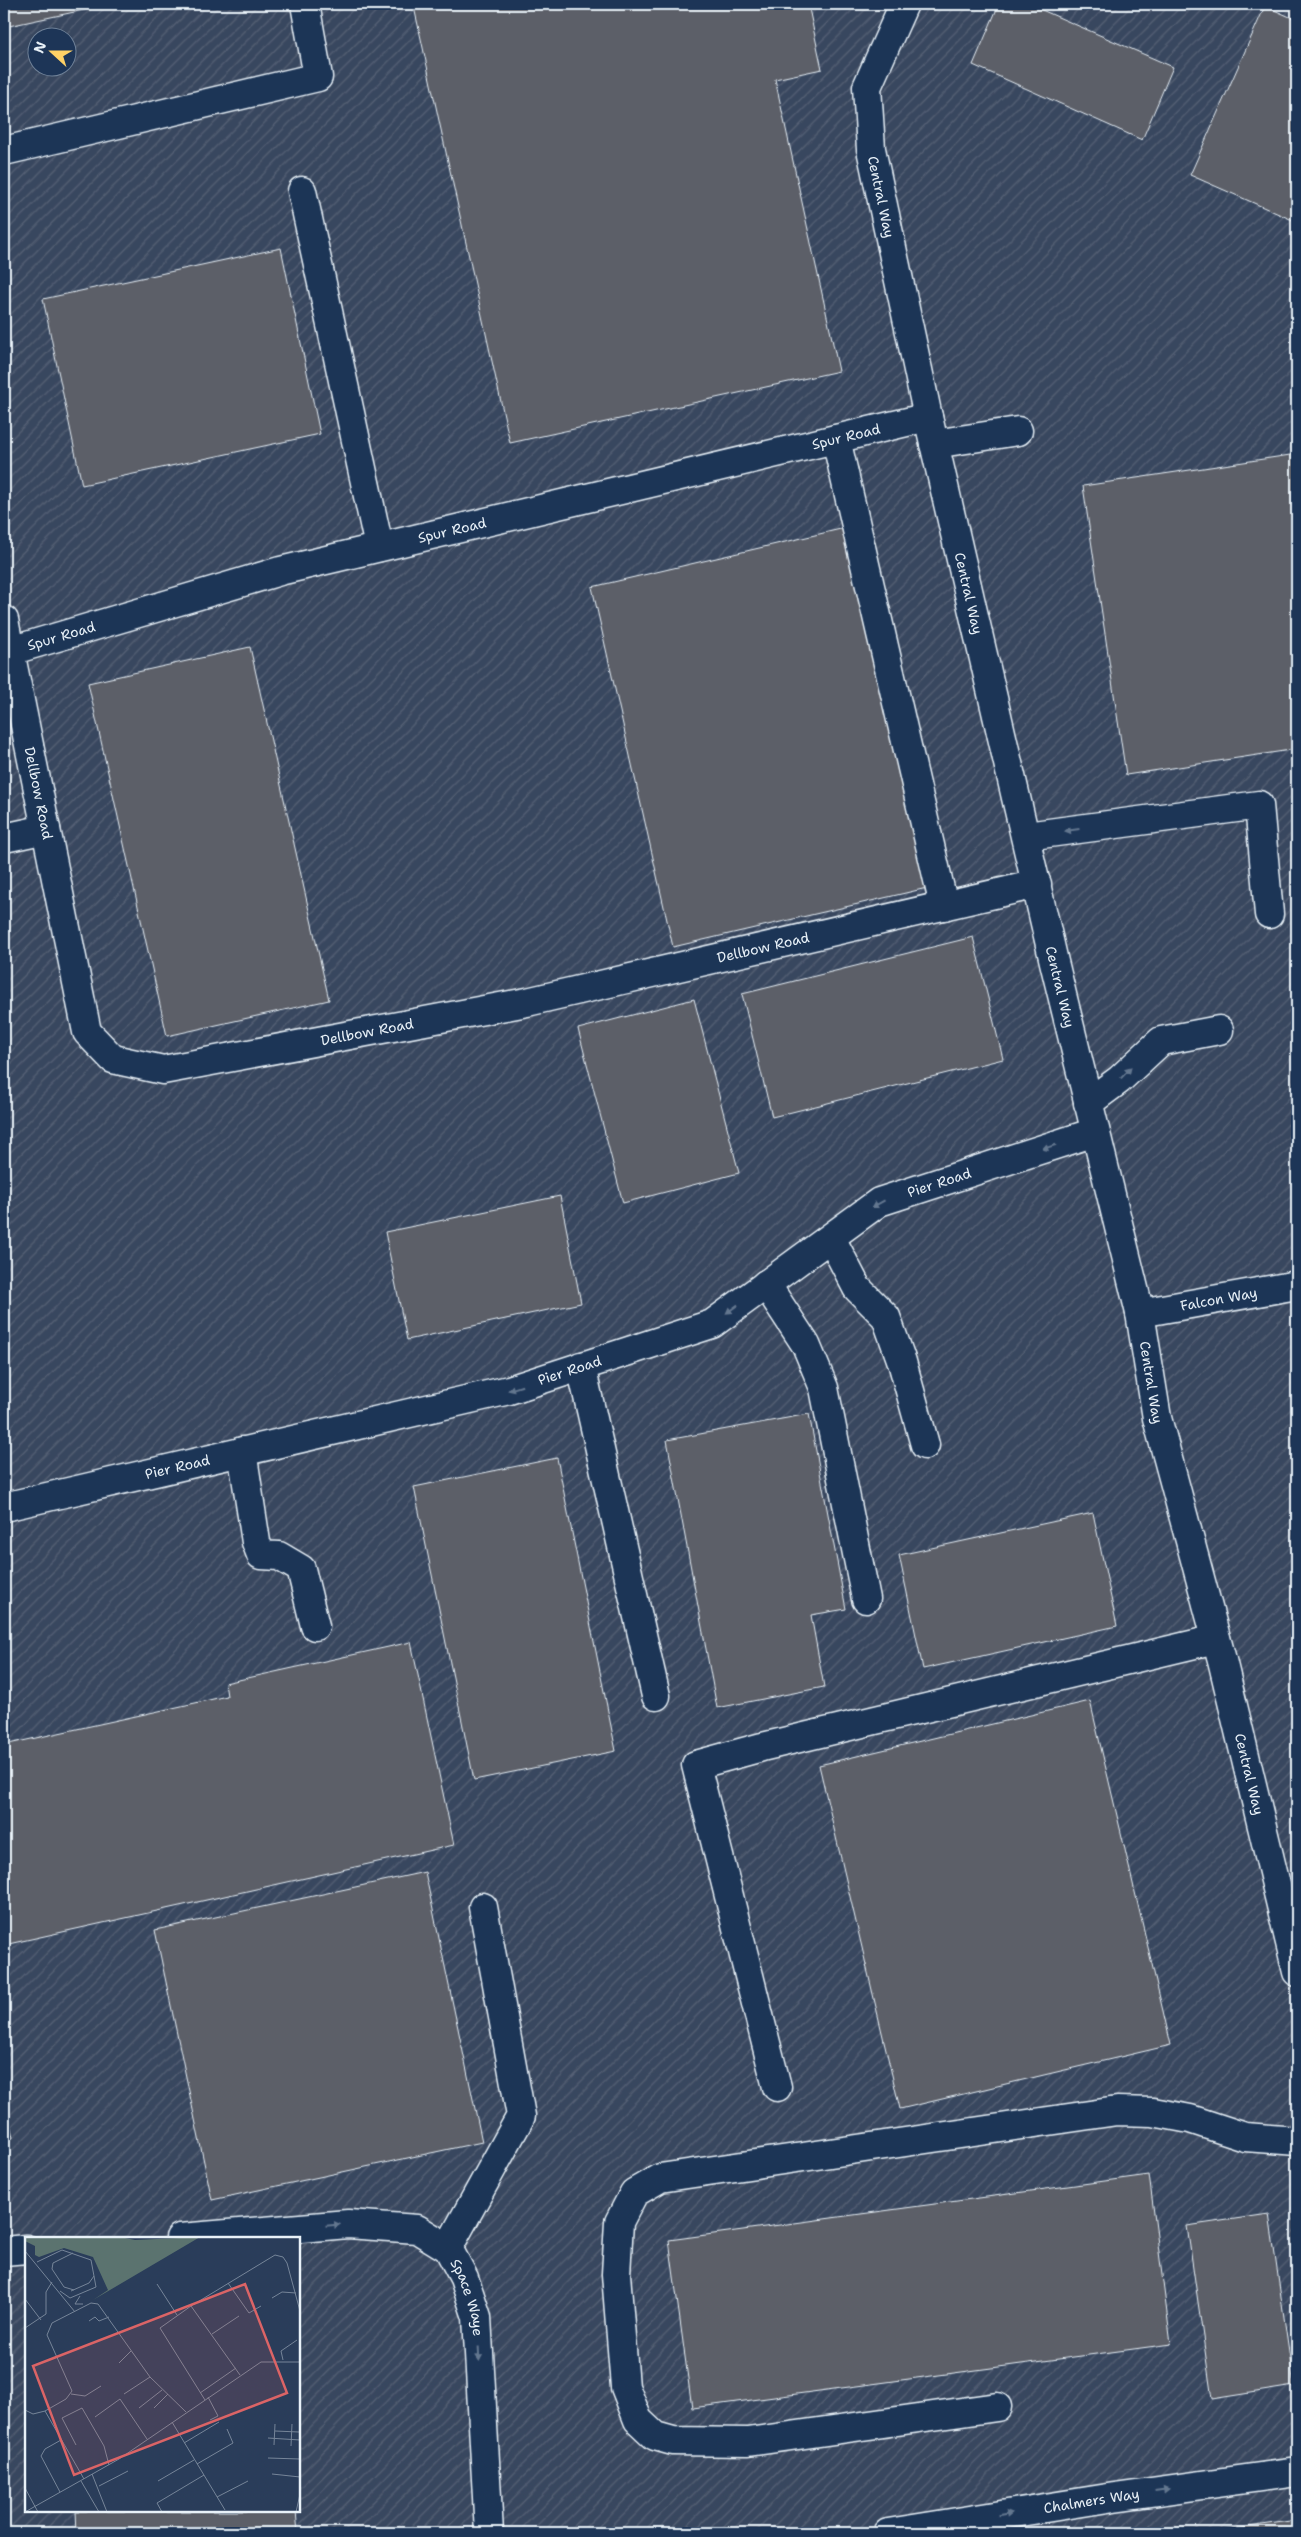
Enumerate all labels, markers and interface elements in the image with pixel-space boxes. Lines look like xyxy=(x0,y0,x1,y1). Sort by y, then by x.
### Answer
north arrow xyxy=(28,28,78,78)
text: N xyxy=(29,39,50,56)
street label: Central Way xyxy=(864,154,899,240)
street label: Spur Road xyxy=(810,420,882,453)
street label: Spur Road xyxy=(416,513,488,547)
street label: Central Way xyxy=(951,551,987,636)
street label: Spur Road xyxy=(25,617,97,654)
street label: Dellbow Road xyxy=(21,745,57,841)
one-way arrow xyxy=(1064,827,1080,835)
street label: Dellbow Road xyxy=(715,928,811,967)
street label: Central Way xyxy=(1042,944,1079,1030)
street label: Dellbow Road xyxy=(319,1014,415,1049)
one-way arrow xyxy=(1120,1067,1132,1079)
one-way arrow xyxy=(1041,1144,1056,1151)
street label: Pier Road xyxy=(905,1164,974,1201)
one-way arrow xyxy=(871,1200,886,1208)
street label: Falcon Way xyxy=(1179,1283,1259,1315)
one-way arrow xyxy=(725,1304,739,1314)
street label: Central Way xyxy=(1136,1340,1167,1426)
street label: Pier Road xyxy=(535,1352,604,1389)
one-way arrow xyxy=(507,1384,522,1392)
street label: Pier Road xyxy=(143,1451,212,1483)
street label: Central Way xyxy=(1231,1731,1268,1817)
one-way arrow xyxy=(326,2221,342,2229)
inset map xyxy=(25,2237,300,2512)
street label: Space Waye xyxy=(446,2256,487,2337)
one-way arrow xyxy=(476,2346,484,2362)
street label: Chalmers Way xyxy=(1042,2485,1140,2517)
one-way arrow xyxy=(1155,2486,1171,2494)
one-way arrow xyxy=(997,2510,1013,2518)

